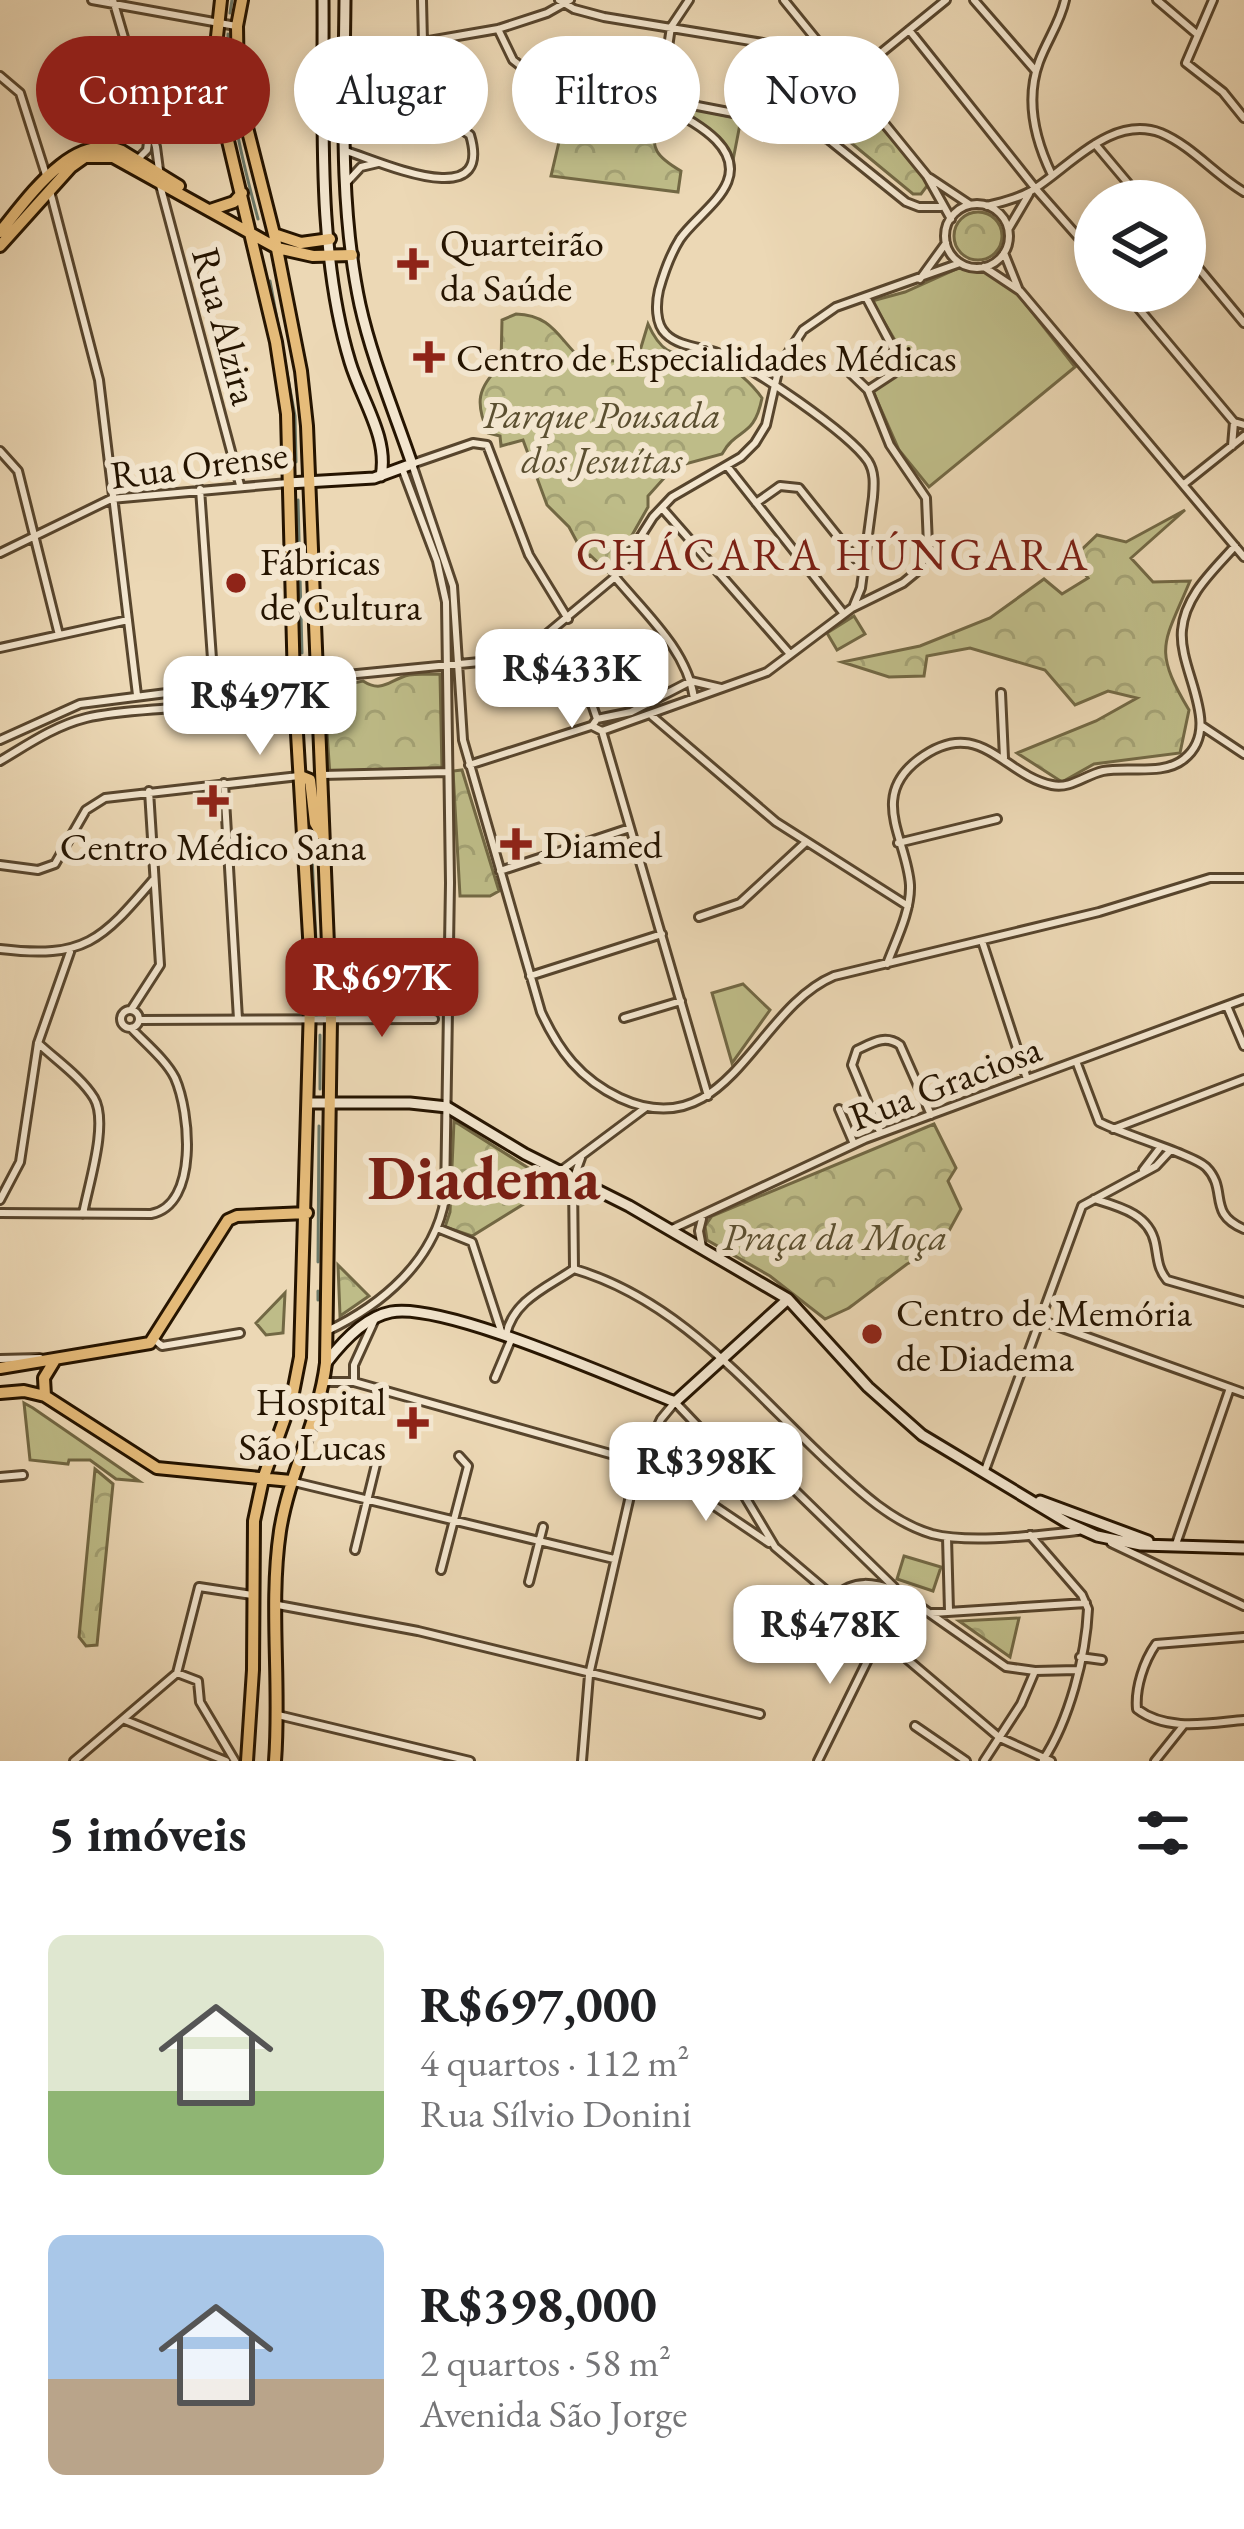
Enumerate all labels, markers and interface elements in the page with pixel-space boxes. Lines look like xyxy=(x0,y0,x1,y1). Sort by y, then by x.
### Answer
chip: Comprar xyxy=(36,36,270,144)
chip: Alugar xyxy=(294,36,488,144)
chip: Filtros xyxy=(512,36,700,144)
chip: Novo xyxy=(724,36,899,144)
map controls xyxy=(1074,180,1206,312)
button: layers xyxy=(1074,180,1206,312)
place label: Quarteirão da Saúde xyxy=(440,217,604,313)
street label: Rua Alzira xyxy=(180,242,271,411)
marker: Quarteirão da Saúde xyxy=(397,248,429,280)
place label: Centro de Especialidades Médicas xyxy=(456,332,957,383)
marker: Centro de Especialidades Médicas xyxy=(413,341,445,373)
park label: Parque Pousada dos Jesuítas xyxy=(483,389,721,485)
street label: Rua Orense xyxy=(108,428,291,501)
district label: CHÁCARA HÚNGARA xyxy=(576,525,1090,583)
place label: Fábricas de Cultura xyxy=(260,536,422,632)
marker: Fábricas de Cultura xyxy=(223,570,249,596)
pin: R$433K xyxy=(474,629,670,731)
text: R$433K xyxy=(502,642,642,693)
pin: R$497K xyxy=(162,656,358,758)
text: R$497K xyxy=(190,669,330,720)
marker: Centro Médico Sana xyxy=(197,785,229,817)
place label: Diamed xyxy=(543,819,663,870)
place label: Centro Médico Sana xyxy=(60,821,367,872)
marker: Diamed xyxy=(500,828,532,860)
pin: R$697K xyxy=(284,938,480,1040)
text: R$697K xyxy=(312,951,452,1002)
street label: Rua Graciosa xyxy=(842,1022,1049,1142)
district label: Diadema xyxy=(368,1136,601,1218)
park label: Praça da Moça xyxy=(722,1211,948,1262)
place label: Centro de Memória de Diadema xyxy=(896,1287,1192,1383)
marker: Centro de Memória de Diadema xyxy=(859,1321,885,1347)
place label: Hospital São Lucas xyxy=(238,1376,386,1472)
marker: Hospital São Lucas xyxy=(397,1407,429,1439)
pin: R$398K xyxy=(608,1422,804,1524)
text: R$398K xyxy=(636,1435,776,1486)
pin: R$478K xyxy=(732,1585,928,1687)
text: R$478K xyxy=(760,1598,900,1649)
text: 5 imóveis xyxy=(48,1800,247,1866)
icon: filters xyxy=(1130,1800,1196,1866)
text: R$697,000 xyxy=(420,1971,657,2037)
icon: home xyxy=(144,1983,288,2127)
text: 4 quartos · 112 m² xyxy=(420,2037,690,2088)
text: Rua Sílvio Donini xyxy=(420,2088,692,2139)
text: R$398,000 xyxy=(420,2271,657,2337)
icon: home xyxy=(144,2283,288,2427)
text: 2 quartos · 58 m² xyxy=(420,2337,671,2388)
text: Avenida São Jorge xyxy=(420,2388,687,2439)

